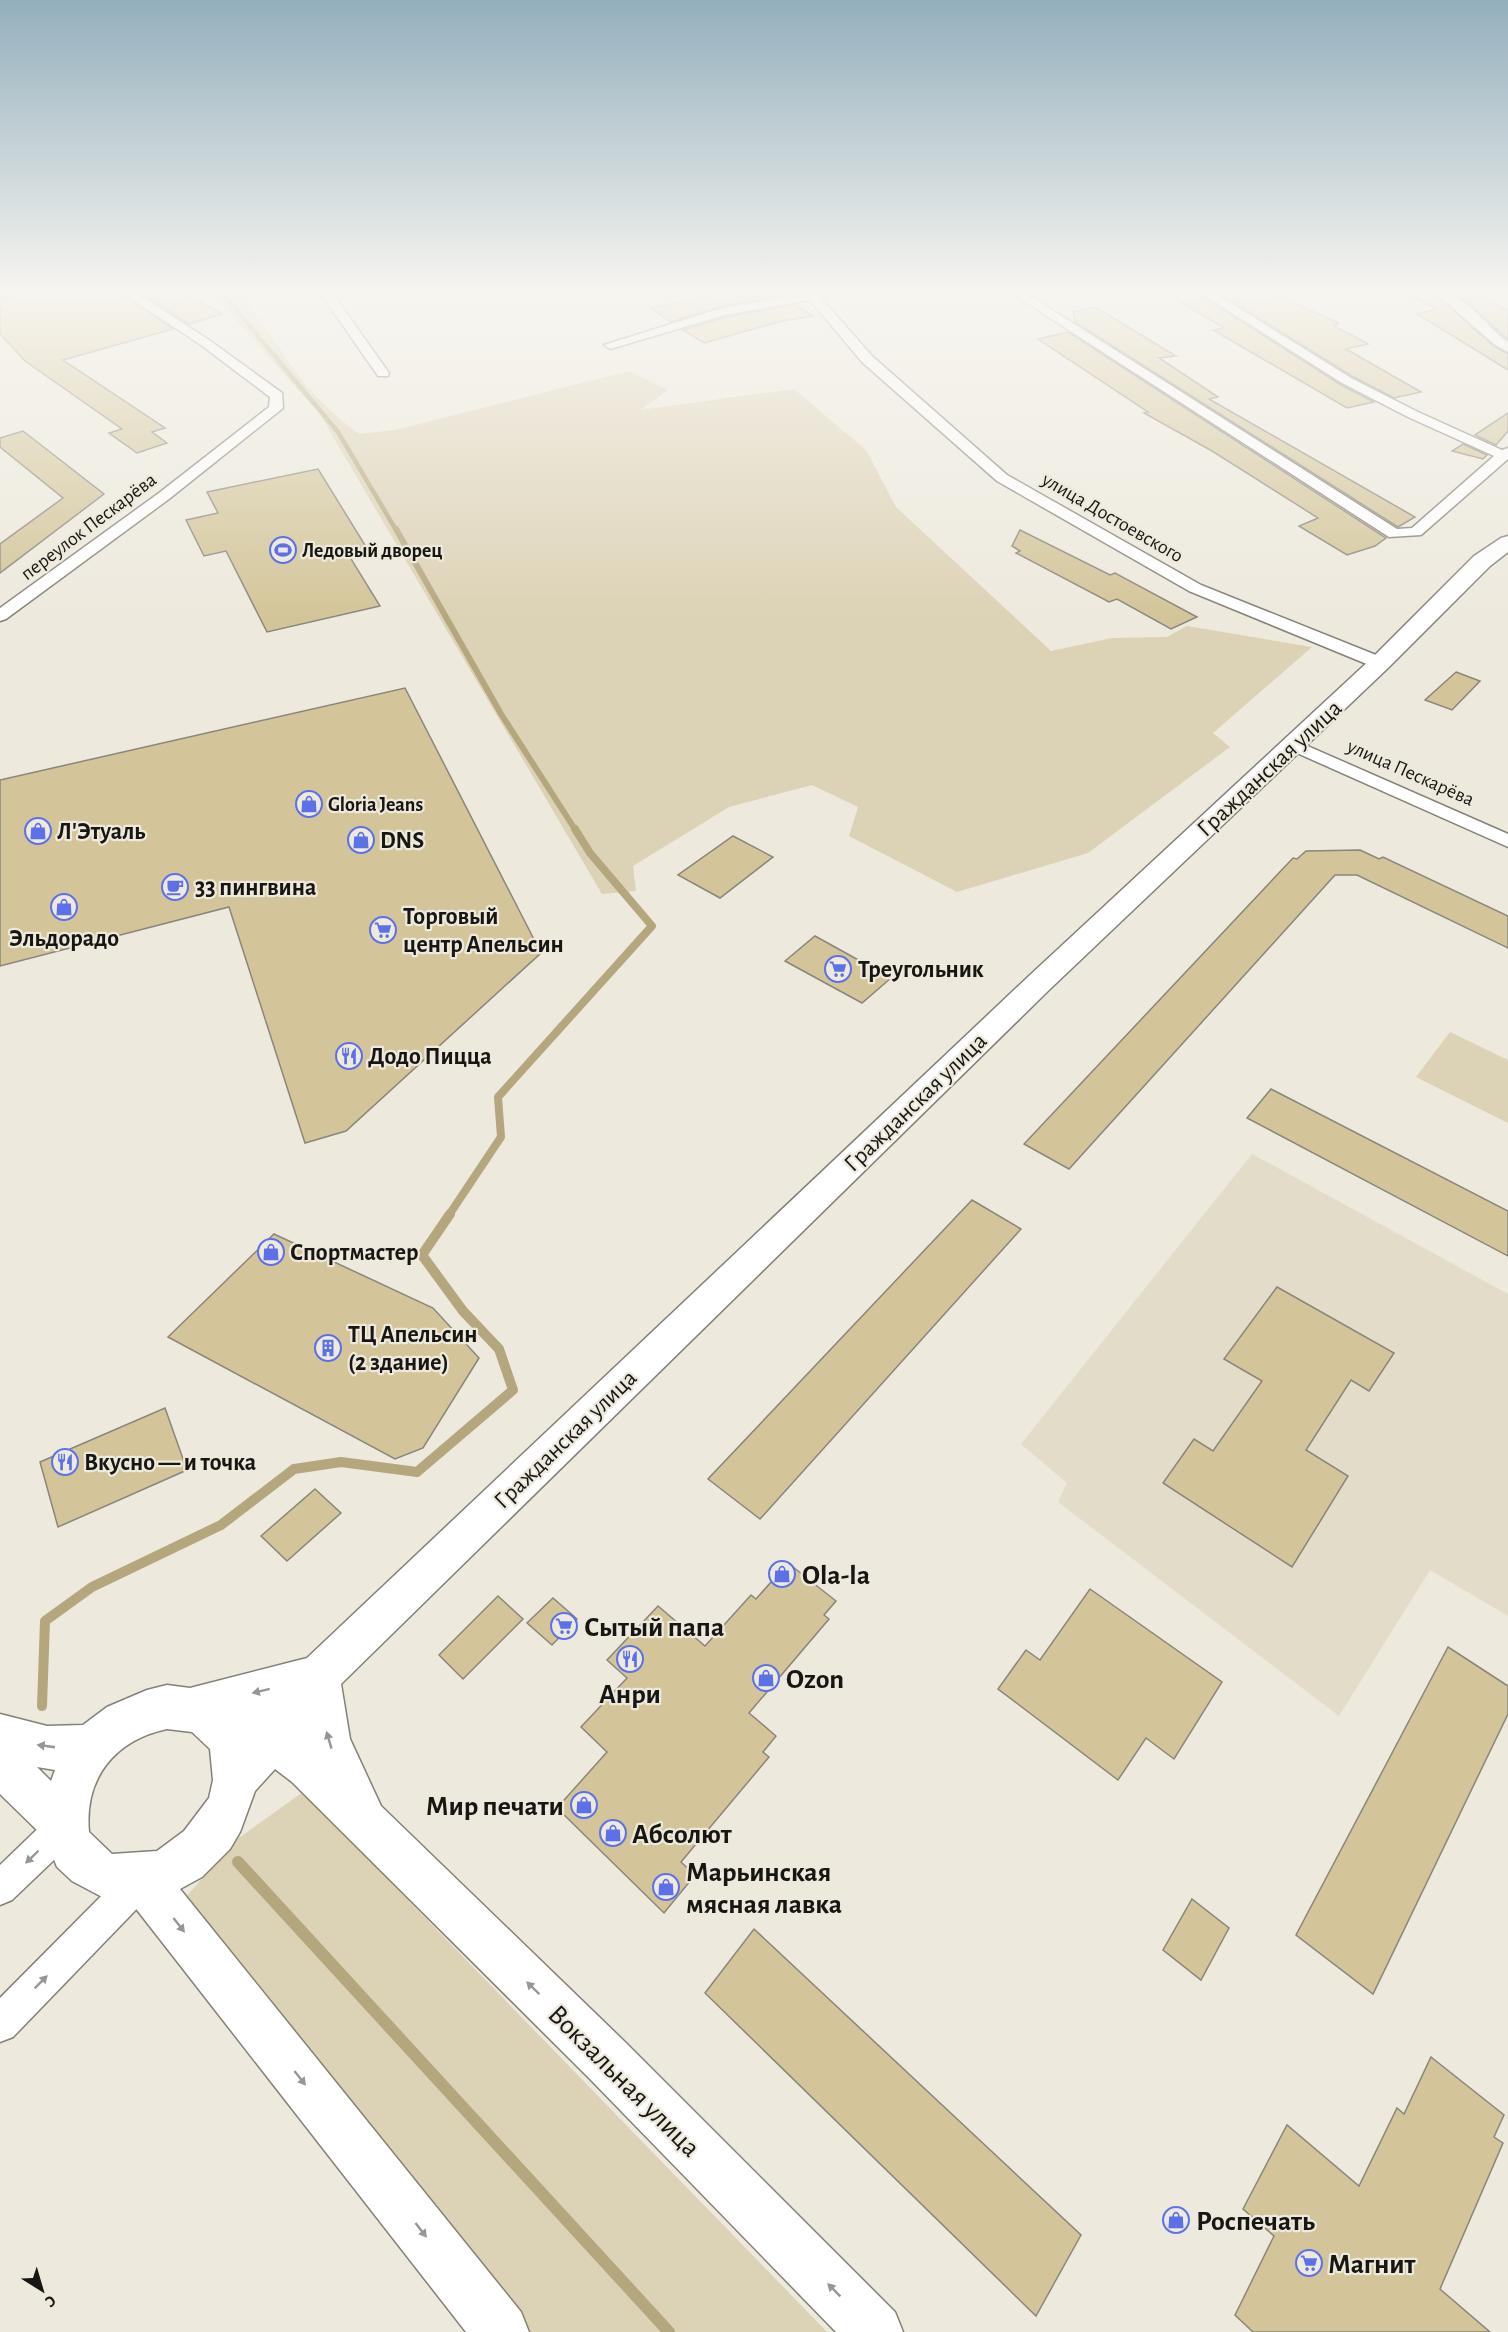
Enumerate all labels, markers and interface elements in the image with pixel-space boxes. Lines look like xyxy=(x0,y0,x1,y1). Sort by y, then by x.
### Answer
street label: переулок Пескарёва xyxy=(17,469,160,584)
street label: улица Достоевского xyxy=(1038,469,1186,566)
sports icon: Ледовый дворец xyxy=(268,535,298,565)
place label: Ледовый дворец xyxy=(302,541,443,561)
street label: Гражданская улица xyxy=(1193,696,1347,842)
street label: улица Пескарёва xyxy=(1343,736,1477,810)
shop icon: Gloria Jeans xyxy=(294,789,324,819)
place label: Gloria Jeans xyxy=(328,795,423,815)
shop icon: Л'Этуаль xyxy=(23,816,53,846)
place label: Л'Этуаль xyxy=(57,820,145,844)
shop icon: DNS xyxy=(346,825,376,855)
place label: DNS xyxy=(380,829,424,853)
cafe icon: 33 пингвина xyxy=(160,872,190,902)
place label: 33 пингвина xyxy=(195,876,316,900)
shop icon: Эльдорадо xyxy=(49,892,79,922)
place label: Торговый центр Апельсин xyxy=(403,905,564,957)
supermarket icon: Торговый центр Апельсин xyxy=(368,915,398,945)
place label: Эльдорадо xyxy=(9,927,119,951)
supermarket icon: Треугольник xyxy=(823,954,853,984)
place label: Треугольник xyxy=(858,958,984,982)
street label: Гражданская улица xyxy=(840,1029,992,1177)
restaurant icon: Додо Пицца xyxy=(334,1041,364,1071)
place label: Додо Пицца xyxy=(368,1045,492,1069)
shop icon: Спортмастер xyxy=(256,1237,286,1267)
place label: Спортмастер xyxy=(290,1241,419,1265)
place label: ТЦ Апельсин (2 здание) xyxy=(348,1323,478,1375)
building icon: ТЦ Апельсин (2 здание) xyxy=(313,1333,343,1363)
street label: Гражданская улица xyxy=(490,1366,642,1514)
restaurant icon: Вкусно — и точка xyxy=(50,1447,80,1477)
place label: Вкусно — и точка xyxy=(84,1451,256,1475)
shop icon: Ola-la xyxy=(767,1559,797,1589)
place label: Ola-la xyxy=(802,1562,870,1590)
supermarket icon: Сытый папа xyxy=(549,1611,579,1641)
place label: Сытый папа xyxy=(584,1614,724,1642)
restaurant icon: Анри xyxy=(615,1644,645,1674)
shop icon: Ozon xyxy=(751,1663,781,1693)
place label: Ozon xyxy=(786,1666,844,1694)
place label: Анри xyxy=(599,1681,661,1709)
one-way arrow xyxy=(252,1687,270,1697)
one-way arrow xyxy=(324,1731,333,1749)
one-way arrow xyxy=(36,1742,55,1751)
shop icon: Мир печати xyxy=(569,1790,599,1820)
place label: Мир печати xyxy=(426,1793,564,1821)
shop icon: Абсолют xyxy=(598,1818,628,1848)
place label: Абсолют xyxy=(632,1821,733,1849)
one-way arrow xyxy=(25,1850,40,1864)
place label: Марьинская мясная лавка xyxy=(686,1859,842,1919)
shop icon: Марьинская мясная лавка xyxy=(651,1872,681,1902)
one-way arrow xyxy=(172,1917,184,1932)
one-way arrow xyxy=(34,1975,48,1990)
one-way arrow xyxy=(527,1982,541,1996)
street label: Вокзальная улица xyxy=(542,2000,705,2163)
one-way arrow xyxy=(293,2070,305,2085)
shop icon: Роспечать xyxy=(1161,2205,1191,2235)
place label: Роспечать xyxy=(1196,2208,1315,2236)
one-way arrow xyxy=(414,2223,426,2238)
supermarket icon: Магнит xyxy=(1294,2248,1324,2278)
place label: Магнит xyxy=(1328,2251,1417,2279)
north arrow xyxy=(12,2260,72,2320)
one-way arrow xyxy=(827,2284,841,2298)
text: С xyxy=(42,2292,59,2310)

